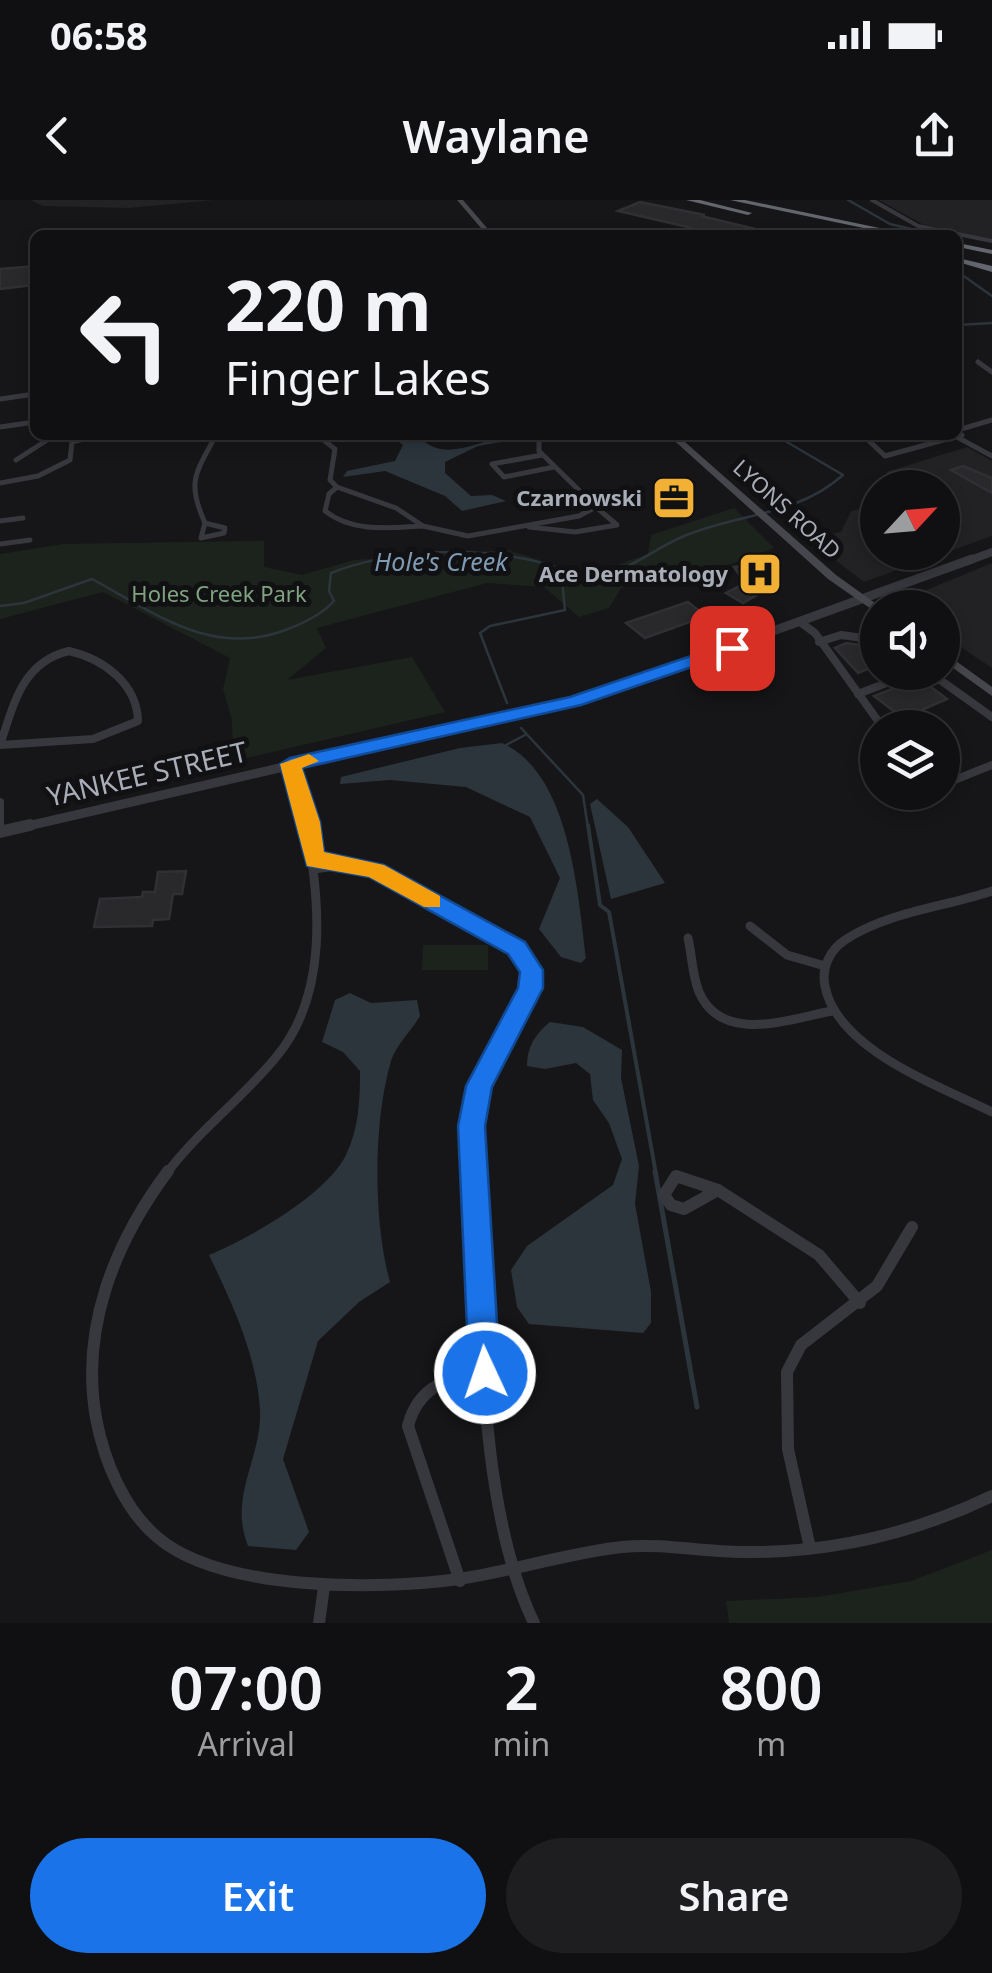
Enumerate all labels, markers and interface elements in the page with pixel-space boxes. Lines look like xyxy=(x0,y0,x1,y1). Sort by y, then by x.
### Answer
text: 06:58 xyxy=(50,9,148,61)
text: Waylane xyxy=(402,105,590,166)
icon: back xyxy=(30,108,85,163)
icon: share xyxy=(907,108,962,163)
text: 220 m xyxy=(225,256,432,352)
icon: left xyxy=(60,270,190,400)
text: Finger Lakes xyxy=(225,347,491,408)
street label: LYONS ROAD xyxy=(727,452,848,565)
north arrow xyxy=(860,470,960,570)
map controls xyxy=(860,470,960,810)
office icon: Czarnowski xyxy=(651,475,697,521)
place label: Czarnowski xyxy=(516,482,642,512)
water label: Hole's Creek xyxy=(374,544,509,578)
hospital icon: Ace Dermatology xyxy=(737,551,783,597)
place label: Ace Dermatology xyxy=(539,558,728,588)
park label: Holes Creek Park xyxy=(131,578,307,608)
button: sound xyxy=(860,590,960,690)
pin xyxy=(690,606,775,691)
icon: arrive xyxy=(705,621,760,676)
button: layers xyxy=(860,710,960,810)
street label: YANKEE STREET xyxy=(43,731,251,815)
position arrow xyxy=(433,1321,537,1425)
text: 07:00 xyxy=(169,1646,323,1728)
text: 2 xyxy=(504,1646,539,1728)
text: 800 xyxy=(720,1646,823,1728)
text: Arrival xyxy=(197,1722,295,1765)
text: min xyxy=(492,1722,550,1765)
text: m xyxy=(756,1722,786,1765)
button: Exit xyxy=(30,1838,486,1953)
button: Share xyxy=(506,1838,962,1953)

